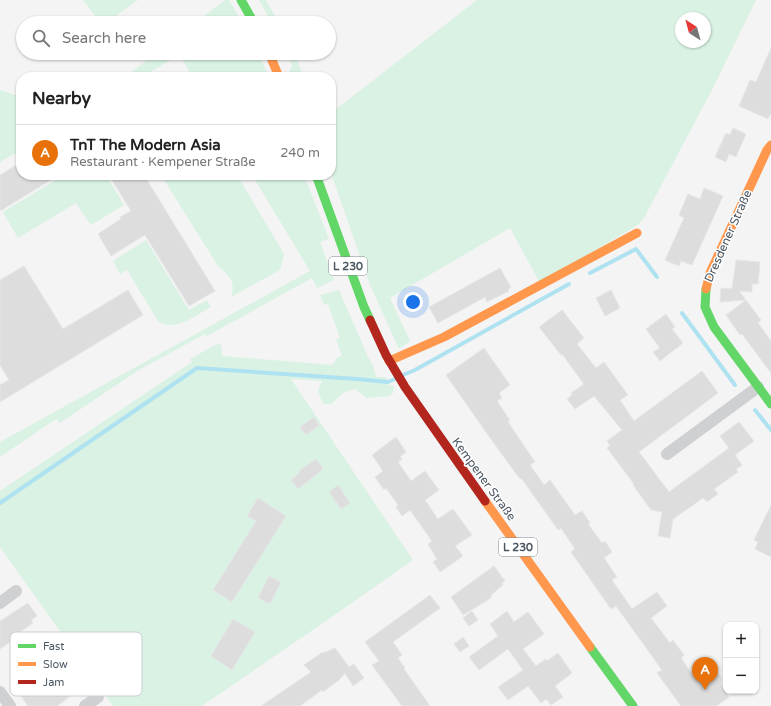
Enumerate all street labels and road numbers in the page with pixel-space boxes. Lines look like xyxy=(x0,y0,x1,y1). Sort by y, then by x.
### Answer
street label: Dresdener Straße xyxy=(701,188,755,284)
road number: L 230 xyxy=(329,257,367,275)
street label: Kempener Straße xyxy=(449,435,519,523)
road number: L 230 xyxy=(499,538,537,556)

